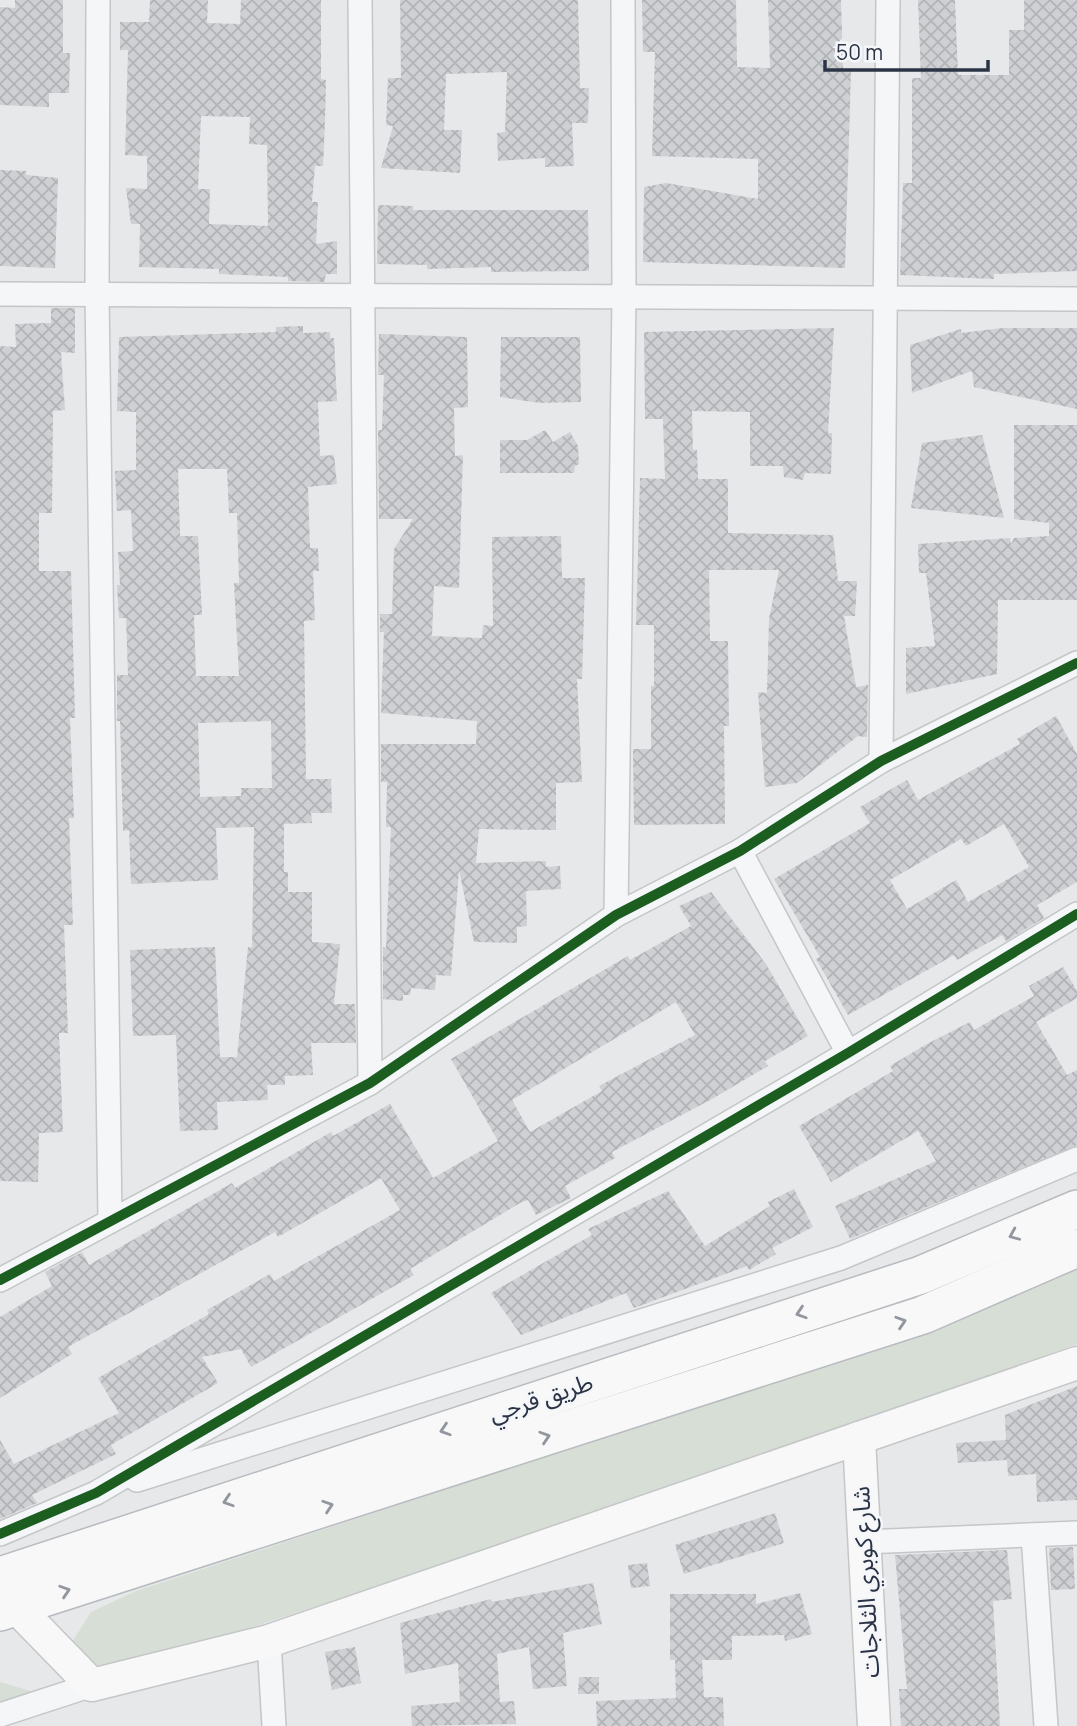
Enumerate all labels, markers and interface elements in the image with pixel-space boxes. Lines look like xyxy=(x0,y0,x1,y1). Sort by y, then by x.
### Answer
scale bar xyxy=(825,28,988,72)
text: 50 m xyxy=(836,38,883,66)
one-way arrow xyxy=(1009,1227,1021,1241)
one-way arrow xyxy=(795,1305,807,1320)
one-way arrow xyxy=(894,1316,907,1330)
street label: طريق قرجي xyxy=(484,1364,598,1432)
one-way arrow xyxy=(439,1422,451,1436)
one-way arrow xyxy=(538,1431,550,1445)
street label: شارع كوبري الثلاجات xyxy=(843,1485,890,1679)
one-way arrow xyxy=(223,1493,235,1507)
one-way arrow xyxy=(322,1500,334,1515)
one-way arrow xyxy=(58,1585,71,1599)

